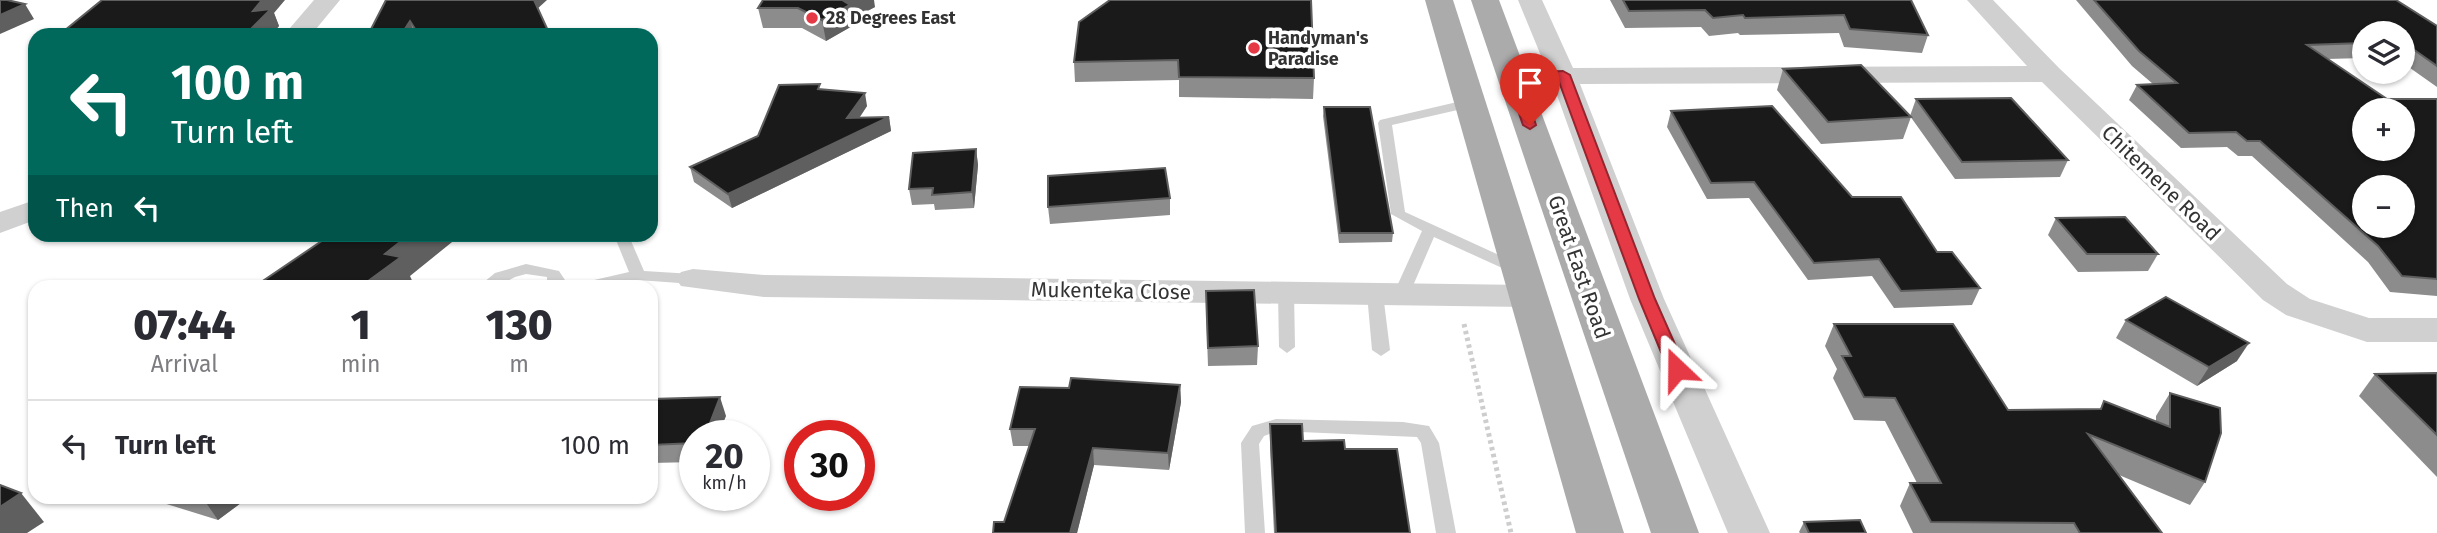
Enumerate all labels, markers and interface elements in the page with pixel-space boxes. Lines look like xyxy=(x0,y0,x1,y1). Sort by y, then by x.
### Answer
place label: 28 Degrees East xyxy=(826,7,957,29)
marker: 28 Degrees East xyxy=(804,10,820,26)
map controls xyxy=(2352,21,2415,238)
button: layers xyxy=(2352,21,2415,84)
place label: Handyman's Paradise xyxy=(1268,27,1369,70)
marker: Handyman's Paradise xyxy=(1246,40,1262,56)
text: 100 m xyxy=(171,53,304,112)
pin xyxy=(1500,53,1560,125)
icon: left xyxy=(56,56,147,147)
icon: arrive xyxy=(1511,64,1549,102)
button: + xyxy=(2352,98,2415,161)
text: Turn left xyxy=(171,113,293,151)
street label: Chitemene Road xyxy=(2096,120,2226,246)
button: − xyxy=(2352,175,2415,238)
icon: left xyxy=(128,189,166,227)
street label: Great East Road xyxy=(1542,192,1616,342)
text: Then xyxy=(56,193,114,224)
street label: Mukenteka Close xyxy=(1031,277,1191,305)
text: 07:44 xyxy=(133,300,236,350)
text: 1 xyxy=(351,300,371,350)
text: 130 xyxy=(486,300,553,350)
position arrow xyxy=(1640,332,1714,406)
text: Arrival xyxy=(151,350,218,378)
text: min xyxy=(341,350,380,378)
text: m xyxy=(509,350,529,378)
speed limit sign: 30 xyxy=(784,420,875,511)
icon: left xyxy=(56,427,94,465)
text: Turn left xyxy=(115,430,216,461)
text: 100 m xyxy=(561,430,630,461)
text: 20 xyxy=(705,435,744,477)
text: km/h xyxy=(702,472,747,494)

